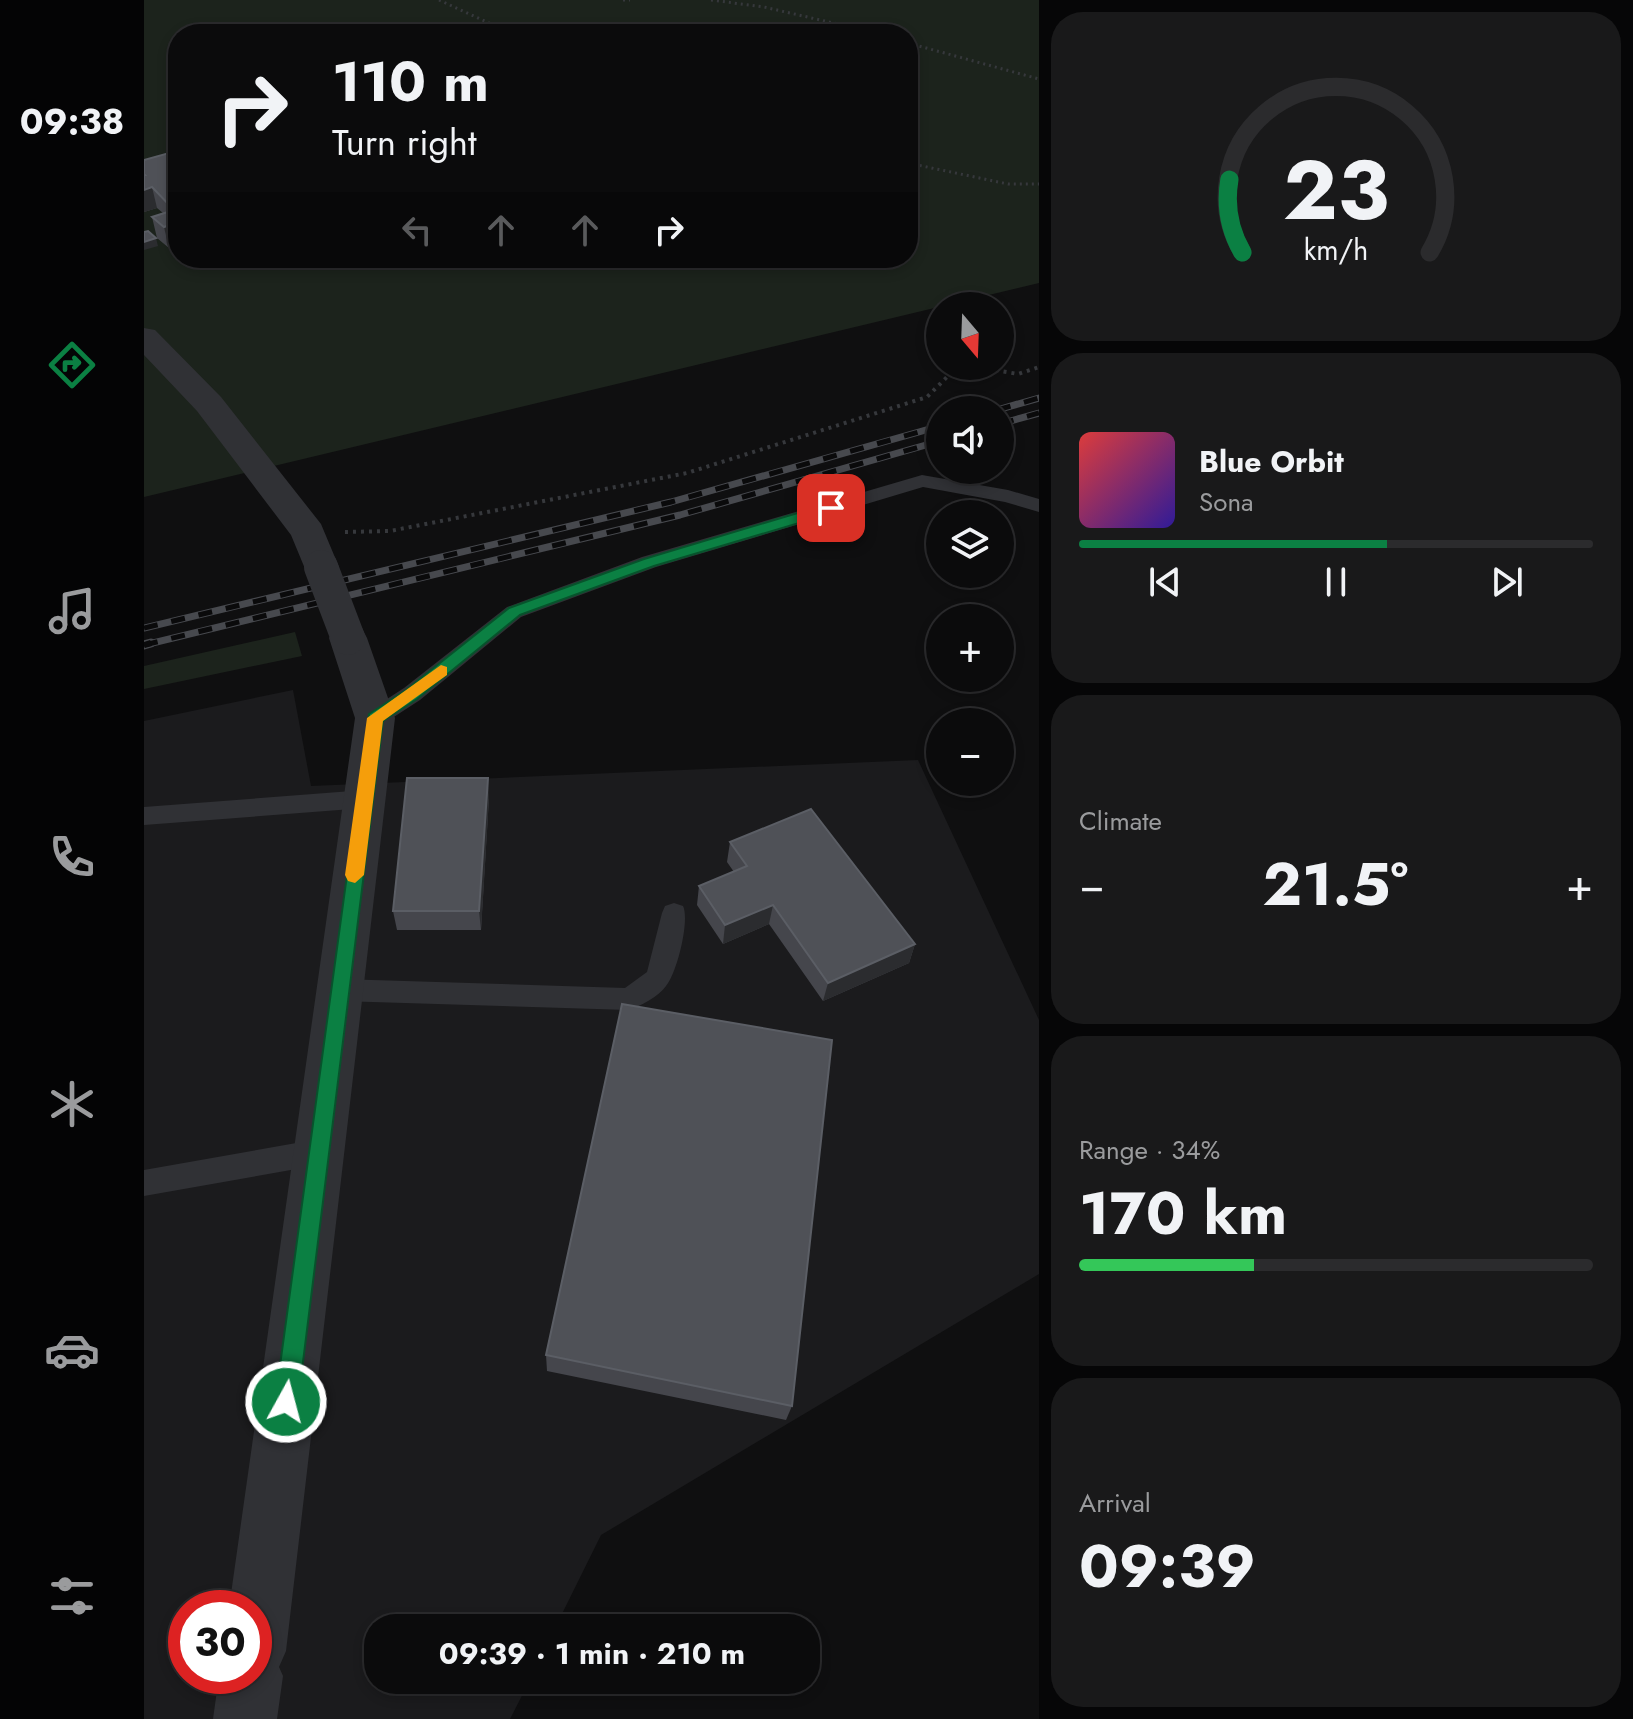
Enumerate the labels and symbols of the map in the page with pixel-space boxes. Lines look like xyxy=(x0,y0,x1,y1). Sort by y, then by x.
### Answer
north arrow xyxy=(926,292,1014,380)
pin xyxy=(797,474,865,542)
position arrow xyxy=(244,1360,328,1444)
speed limit sign: 30 xyxy=(168,1590,272,1694)

